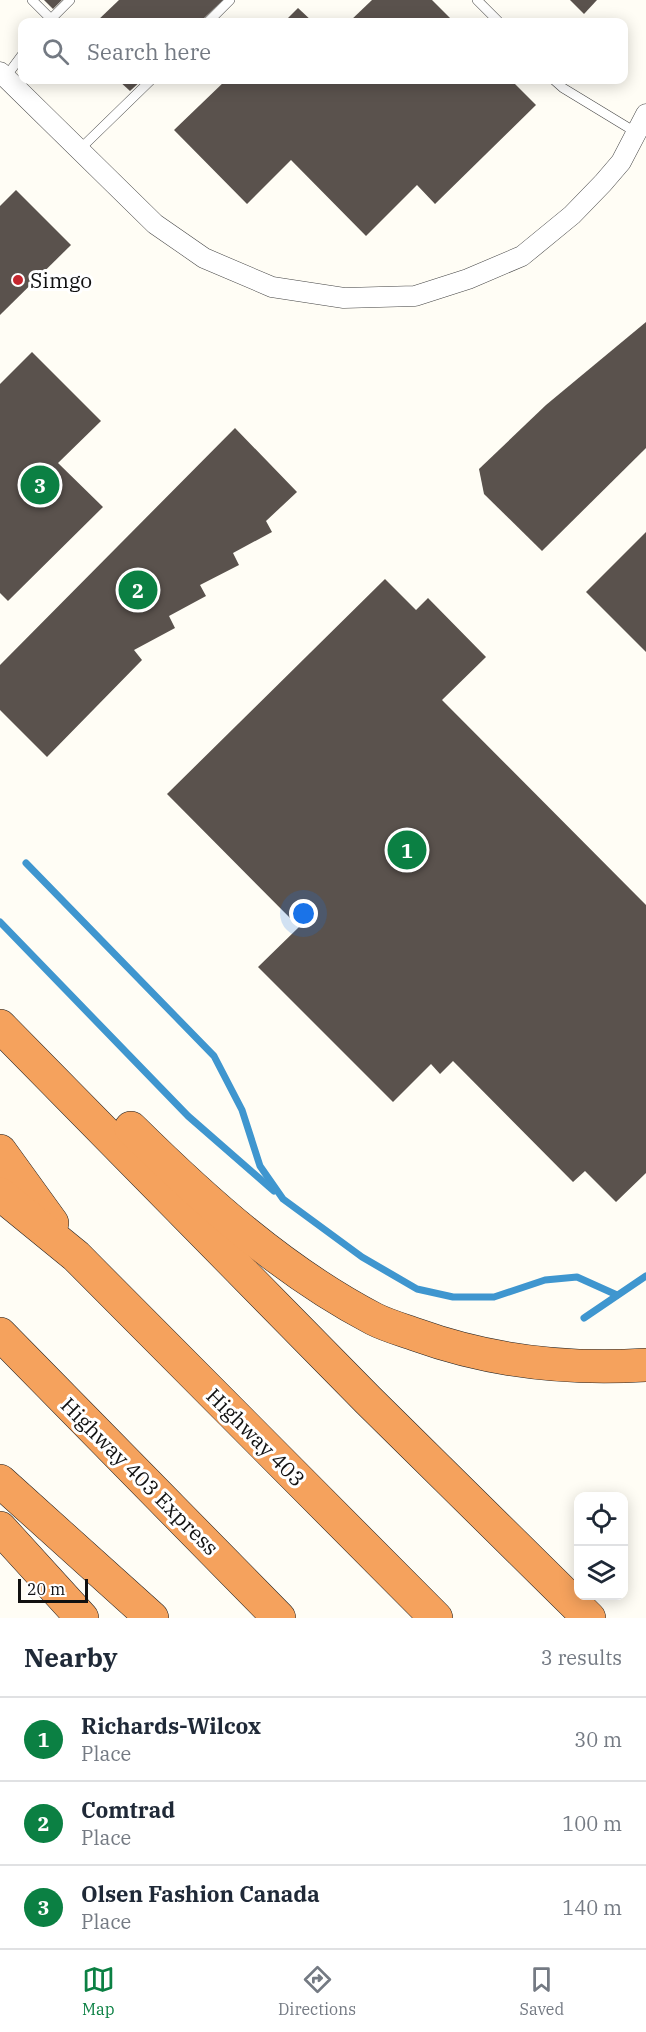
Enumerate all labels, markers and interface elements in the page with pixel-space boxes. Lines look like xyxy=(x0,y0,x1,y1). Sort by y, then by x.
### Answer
search box xyxy=(18,18,628,84)
icon: search xyxy=(39,35,72,68)
text: Search here xyxy=(87,37,211,66)
place label: Simgo xyxy=(30,266,92,294)
marker: Simgo xyxy=(11,273,25,287)
pin: 3 xyxy=(20,462,60,508)
pin: 2 xyxy=(118,568,158,612)
pin: 1 xyxy=(388,828,426,872)
your location xyxy=(289,899,318,928)
street label: Highway 403 xyxy=(201,1382,311,1492)
street label: Highway 403 Express xyxy=(55,1391,225,1561)
map controls xyxy=(574,1492,628,1600)
button: locate xyxy=(574,1492,628,1546)
button: layers xyxy=(574,1546,628,1600)
scale bar xyxy=(18,1576,88,1604)
text: 20 m xyxy=(27,1579,65,1599)
text: Nearby xyxy=(24,1640,118,1674)
text: 3 results xyxy=(541,1644,622,1671)
text: Richards-Wilcox xyxy=(81,1711,261,1740)
text: 1 xyxy=(38,1726,50,1753)
text: 30 m xyxy=(574,1726,622,1753)
text: Place xyxy=(81,1740,131,1767)
text: Comtrad xyxy=(81,1795,175,1824)
text: 2 xyxy=(38,1810,50,1837)
text: 100 m xyxy=(562,1810,622,1837)
text: Place xyxy=(81,1824,131,1851)
text: Olsen Fashion Canada xyxy=(81,1879,320,1908)
text: 3 xyxy=(38,1894,50,1921)
text: 140 m xyxy=(562,1894,622,1921)
text: Place xyxy=(81,1908,131,1935)
tab: Map xyxy=(82,1963,115,2019)
tab: Directions xyxy=(278,1963,356,2019)
tab: Saved xyxy=(519,1963,564,2019)

